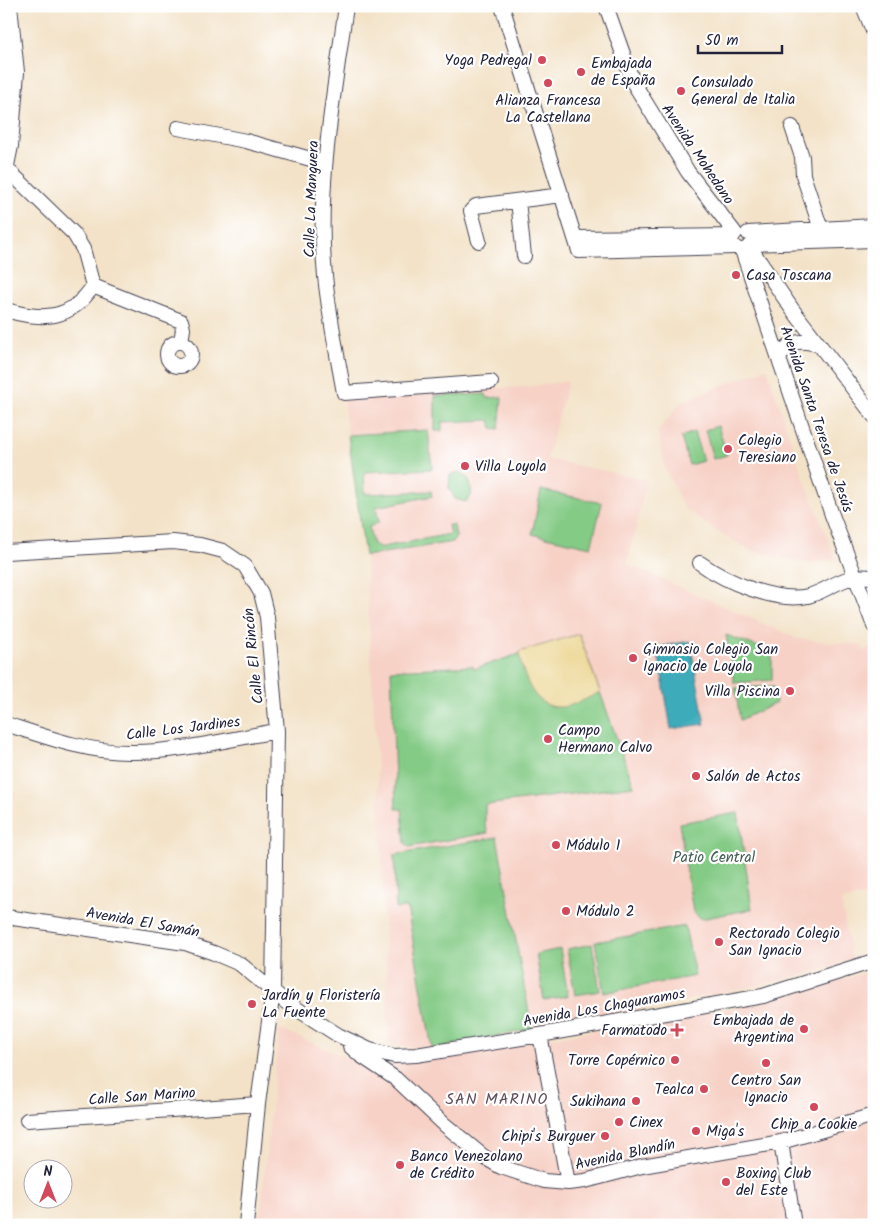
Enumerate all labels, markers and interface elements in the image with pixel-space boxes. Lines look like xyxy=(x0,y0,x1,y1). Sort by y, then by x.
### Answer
scale bar xyxy=(698,22,781,54)
text: 50 m xyxy=(705,29,739,53)
place label: Yoga Pedregal xyxy=(444,49,532,73)
place label: Embajada de España xyxy=(591,52,656,93)
marker: Yoga Pedregal xyxy=(536,54,548,66)
marker: Embajada de España xyxy=(575,66,587,78)
place label: Consulado General de Italia xyxy=(691,71,795,112)
marker: Alianza Francesa La Castellana xyxy=(542,77,554,89)
marker: Consulado General de Italia xyxy=(675,85,687,97)
place label: Alianza Francesa La Castellana xyxy=(495,89,601,130)
street label: Avenida Mohedano xyxy=(655,99,740,210)
street label: Calle La Manguera xyxy=(298,140,326,258)
place label: Casa Toscana xyxy=(746,264,831,288)
marker: Casa Toscana xyxy=(730,269,742,281)
street label: Avenida Santa Teresa de Jesús xyxy=(773,323,860,516)
place label: Colegio Teresiano xyxy=(738,429,796,470)
marker: Colegio Teresiano xyxy=(722,443,734,455)
place label: Villa Loyola xyxy=(475,455,546,479)
marker: Villa Loyola xyxy=(459,460,471,472)
street label: Calle El Rincón xyxy=(237,607,271,705)
place label: Gimnasio Colegio San Ignacio de Loyola xyxy=(643,638,778,679)
marker: Gimnasio Colegio San Ignacio de Loyola xyxy=(627,652,639,664)
place label: Villa Piscina xyxy=(705,680,780,704)
marker: Villa Piscina xyxy=(784,685,796,697)
street label: Calle Los Jardines xyxy=(125,710,242,748)
place label: Campo Hermano Calvo xyxy=(558,719,653,760)
marker: Campo Hermano Calvo xyxy=(542,733,554,745)
place label: Salón de Actos xyxy=(706,765,801,789)
marker: Salón de Actos xyxy=(690,770,702,782)
place label: Módulo 1 xyxy=(566,834,621,858)
marker: Módulo 1 xyxy=(550,839,562,851)
park label: Patio Central xyxy=(673,846,756,870)
place label: Módulo 2 xyxy=(576,900,635,924)
street label: Avenida El Samán xyxy=(84,901,201,945)
marker: Módulo 2 xyxy=(560,905,572,917)
place label: Rectorado Colegio San Ignacio xyxy=(729,922,840,963)
marker: Rectorado Colegio San Ignacio xyxy=(713,936,725,948)
street label: Avenida Los Chaguaramos xyxy=(521,982,688,1034)
place label: Jardín y Floristería La Fuente xyxy=(262,984,381,1025)
marker: Jardín y Floristería La Fuente xyxy=(246,998,258,1010)
place label: Embajada de Argentina xyxy=(713,1009,794,1050)
place label: Farmatodo xyxy=(601,1019,667,1043)
marker: Embajada de Argentina xyxy=(798,1023,810,1035)
marker: Farmatodo xyxy=(671,1024,683,1036)
place label: Torre Copérnico xyxy=(568,1049,665,1073)
marker: Torre Copérnico xyxy=(669,1054,681,1066)
marker: Centro San Ignacio xyxy=(760,1057,772,1069)
place label: Centro San Ignacio xyxy=(731,1069,801,1110)
place label: Tealca xyxy=(655,1078,694,1102)
street label: Calle San Marino xyxy=(88,1081,197,1113)
marker: Tealca xyxy=(698,1083,710,1095)
district label: SAN MARINO xyxy=(446,1087,548,1112)
place label: Sukihana xyxy=(570,1090,626,1114)
marker: Sukihana xyxy=(630,1095,642,1107)
marker: Chip a Cookie xyxy=(808,1101,820,1113)
place label: Cinex xyxy=(629,1111,663,1135)
place label: Chip a Cookie xyxy=(771,1113,858,1137)
marker: Cinex xyxy=(613,1116,625,1128)
place label: Miga's xyxy=(706,1120,745,1144)
place label: Chipi's Burguer xyxy=(501,1125,596,1149)
marker: Miga's xyxy=(690,1125,702,1137)
marker: Chipi's Burguer xyxy=(599,1130,611,1142)
street label: Avenida Blandín xyxy=(573,1133,677,1177)
place label: Banco Venezolano de Crédito xyxy=(410,1145,523,1186)
north arrow xyxy=(22,1158,72,1208)
marker: Banco Venezolano de Crédito xyxy=(394,1159,406,1171)
text: N xyxy=(44,1161,53,1183)
place label: Boxing Club del Este xyxy=(736,1162,811,1203)
marker: Boxing Club del Este xyxy=(720,1176,732,1188)

